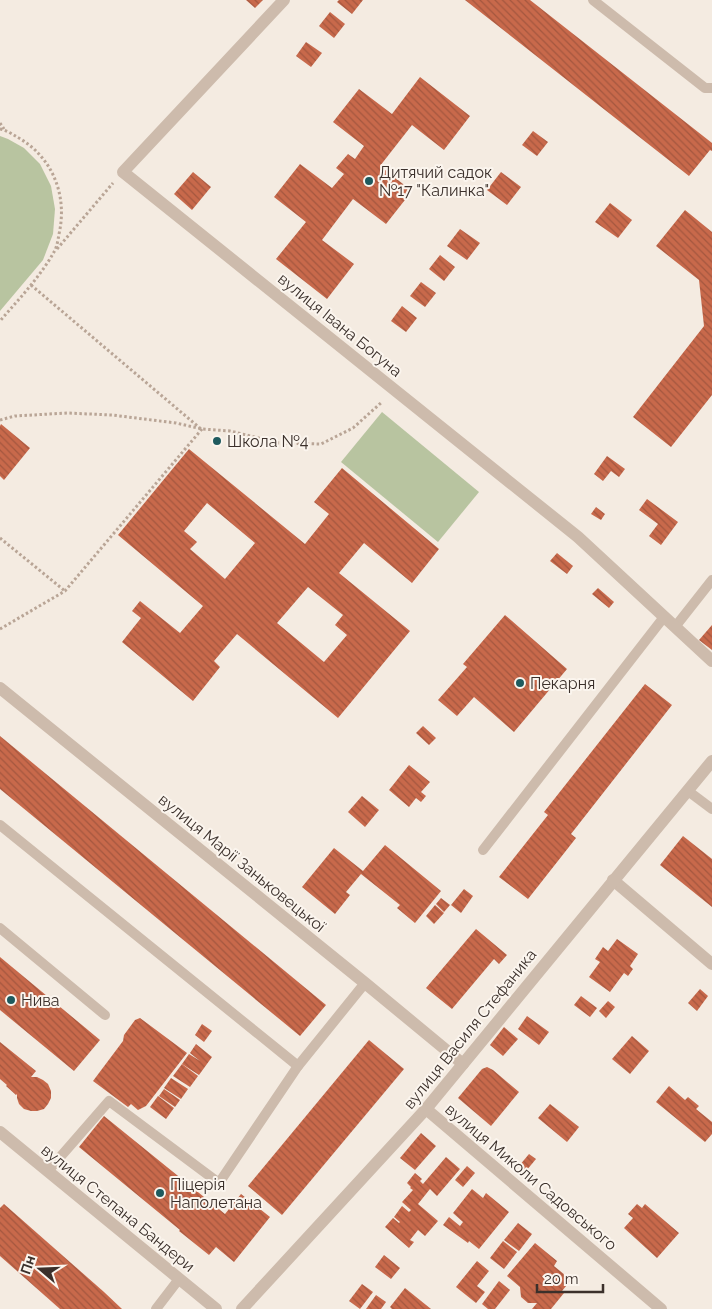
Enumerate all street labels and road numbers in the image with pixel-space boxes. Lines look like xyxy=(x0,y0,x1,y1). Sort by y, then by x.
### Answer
street label: вулиця Івана Богуна xyxy=(274,269,406,381)
street label: вулиця Марії Заньковецької xyxy=(155,790,330,936)
street label: вулиця Василя Стефаника xyxy=(400,945,540,1113)
street label: вулиця Миколи Садовського xyxy=(441,1100,621,1254)
street label: вулиця Степана Бандери xyxy=(37,1140,199,1276)

